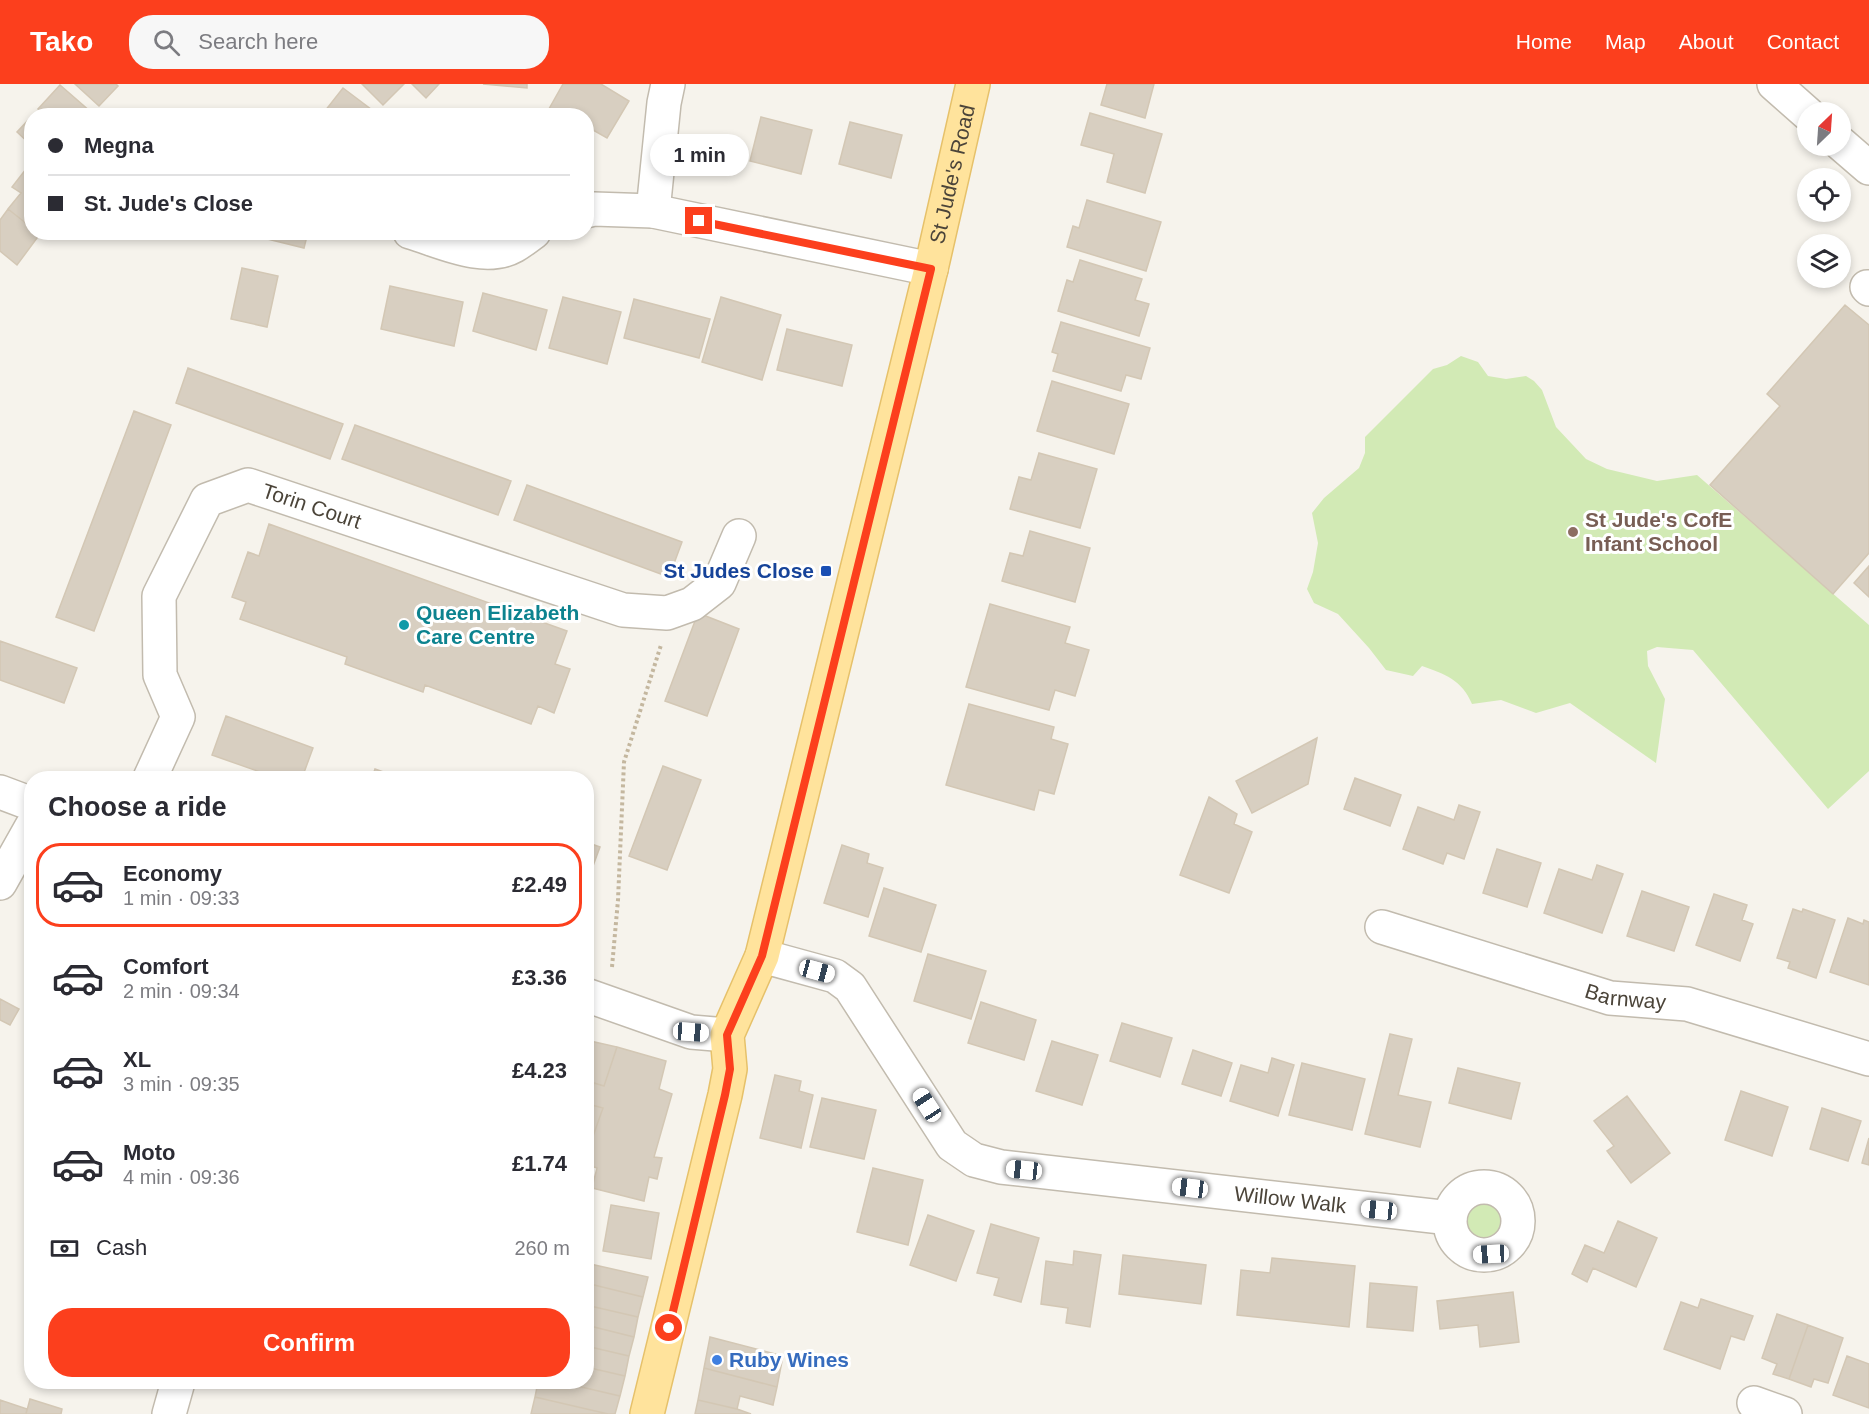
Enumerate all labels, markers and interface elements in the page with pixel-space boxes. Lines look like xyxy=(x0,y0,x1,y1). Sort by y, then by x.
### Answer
search box xyxy=(129,15,549,69)
text: Tako xyxy=(30,26,93,57)
icon: search xyxy=(150,26,183,59)
text: Search here xyxy=(198,29,318,54)
text: Home xyxy=(1516,30,1572,53)
text: Map xyxy=(1605,30,1646,53)
text: About xyxy=(1679,30,1734,53)
text: Contact xyxy=(1767,30,1839,53)
street label: St Jude's Road xyxy=(925,102,979,246)
north arrow xyxy=(1797,102,1851,156)
map controls xyxy=(1797,102,1851,288)
text: Megna xyxy=(84,133,154,158)
callout: 1 min xyxy=(650,134,748,176)
text: 1 min xyxy=(673,144,726,166)
button: locate xyxy=(1797,168,1851,222)
text: St. Jude's Close xyxy=(84,191,253,216)
route end xyxy=(685,207,712,234)
button: layers xyxy=(1797,234,1851,288)
street label: Torin Court xyxy=(260,479,364,533)
place label: St Jude's CofE Infant School xyxy=(1585,508,1732,555)
marker: St Jude's CofE Infant School xyxy=(1566,525,1580,539)
place label: St Judes Close xyxy=(663,559,814,582)
marker: St Judes Close xyxy=(819,564,833,578)
place label: Queen Elizabeth Care Centre xyxy=(416,601,579,648)
marker: Queen Elizabeth Care Centre xyxy=(397,618,411,632)
text: Choose a ride xyxy=(48,792,227,822)
icon: car xyxy=(51,858,105,912)
text: Economy xyxy=(123,861,222,886)
text: £2.49 xyxy=(512,872,567,897)
text: 1 min · 09:33 xyxy=(123,887,240,909)
icon: car xyxy=(51,951,105,1005)
text: Comfort xyxy=(123,954,209,979)
car xyxy=(797,958,837,984)
text: £3.36 xyxy=(512,965,567,990)
street label: Barnway xyxy=(1582,979,1667,1013)
text: 2 min · 09:34 xyxy=(123,980,240,1002)
car xyxy=(672,1022,710,1042)
icon: car xyxy=(51,1044,105,1098)
text: XL xyxy=(123,1047,151,1072)
text: £4.23 xyxy=(512,1058,567,1083)
text: 3 min · 09:35 xyxy=(123,1073,240,1095)
car xyxy=(910,1085,944,1125)
icon: car xyxy=(51,1137,105,1191)
text: Moto xyxy=(123,1140,176,1165)
text: £1.74 xyxy=(512,1151,567,1176)
car xyxy=(1005,1159,1043,1181)
text: 4 min · 09:36 xyxy=(123,1166,240,1188)
car xyxy=(1171,1177,1209,1199)
street label: Willow Walk xyxy=(1233,1182,1348,1217)
car xyxy=(1360,1199,1398,1221)
icon: cash xyxy=(48,1232,81,1265)
text: Cash xyxy=(96,1235,147,1260)
text: 260 m xyxy=(514,1237,570,1259)
car xyxy=(1473,1244,1509,1264)
button: Confirm xyxy=(48,1308,570,1377)
route start xyxy=(655,1314,682,1341)
place label: Ruby Wines xyxy=(729,1348,849,1371)
marker: Ruby Wines xyxy=(710,1353,724,1367)

